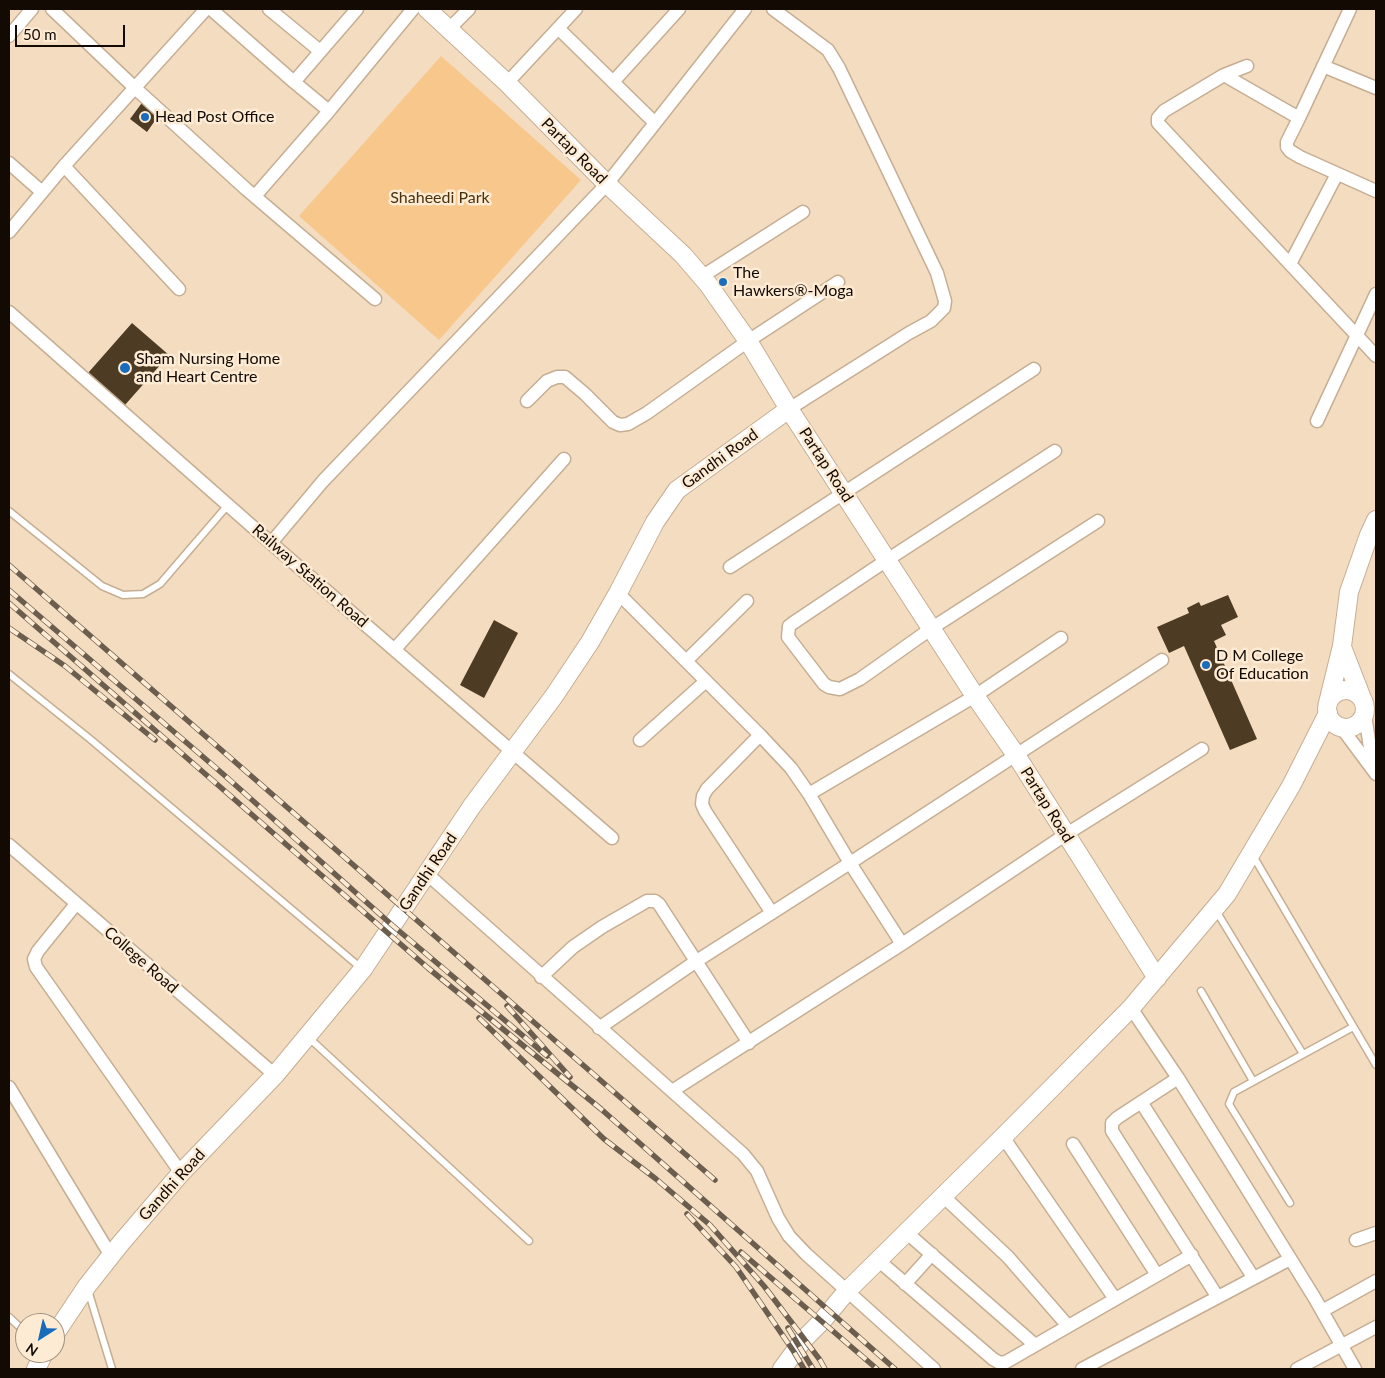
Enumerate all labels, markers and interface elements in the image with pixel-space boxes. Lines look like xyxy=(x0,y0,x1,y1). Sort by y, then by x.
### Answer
scale bar xyxy=(18,15,128,47)
text: 50 m xyxy=(23,25,57,43)
place label: Head Post Office xyxy=(155,107,274,127)
marker: Head Post Office xyxy=(139,111,151,123)
street label: Partap Road xyxy=(537,114,611,188)
park label: Shaheedi Park xyxy=(390,188,490,208)
place label: The Hawkers®-Moga xyxy=(733,263,853,301)
marker: The Hawkers®-Moga xyxy=(717,276,729,288)
place label: Sham Nursing Home and Heart Centre xyxy=(136,349,280,387)
marker: Sham Nursing Home and Heart Centre xyxy=(118,361,132,375)
street label: Partap Road xyxy=(795,424,857,506)
street label: Gandhi Road xyxy=(678,425,762,493)
street label: Railway Station Road xyxy=(248,520,372,632)
place label: D M College Of Education xyxy=(1216,646,1309,684)
marker: D M College Of Education xyxy=(1200,659,1212,671)
street label: Partap Road xyxy=(1016,764,1078,846)
street label: Gandhi Road xyxy=(395,829,461,915)
street label: College Road xyxy=(100,923,182,997)
street label: Gandhi Road xyxy=(135,1145,209,1225)
north arrow xyxy=(15,1313,65,1363)
text: N xyxy=(22,1340,41,1360)

